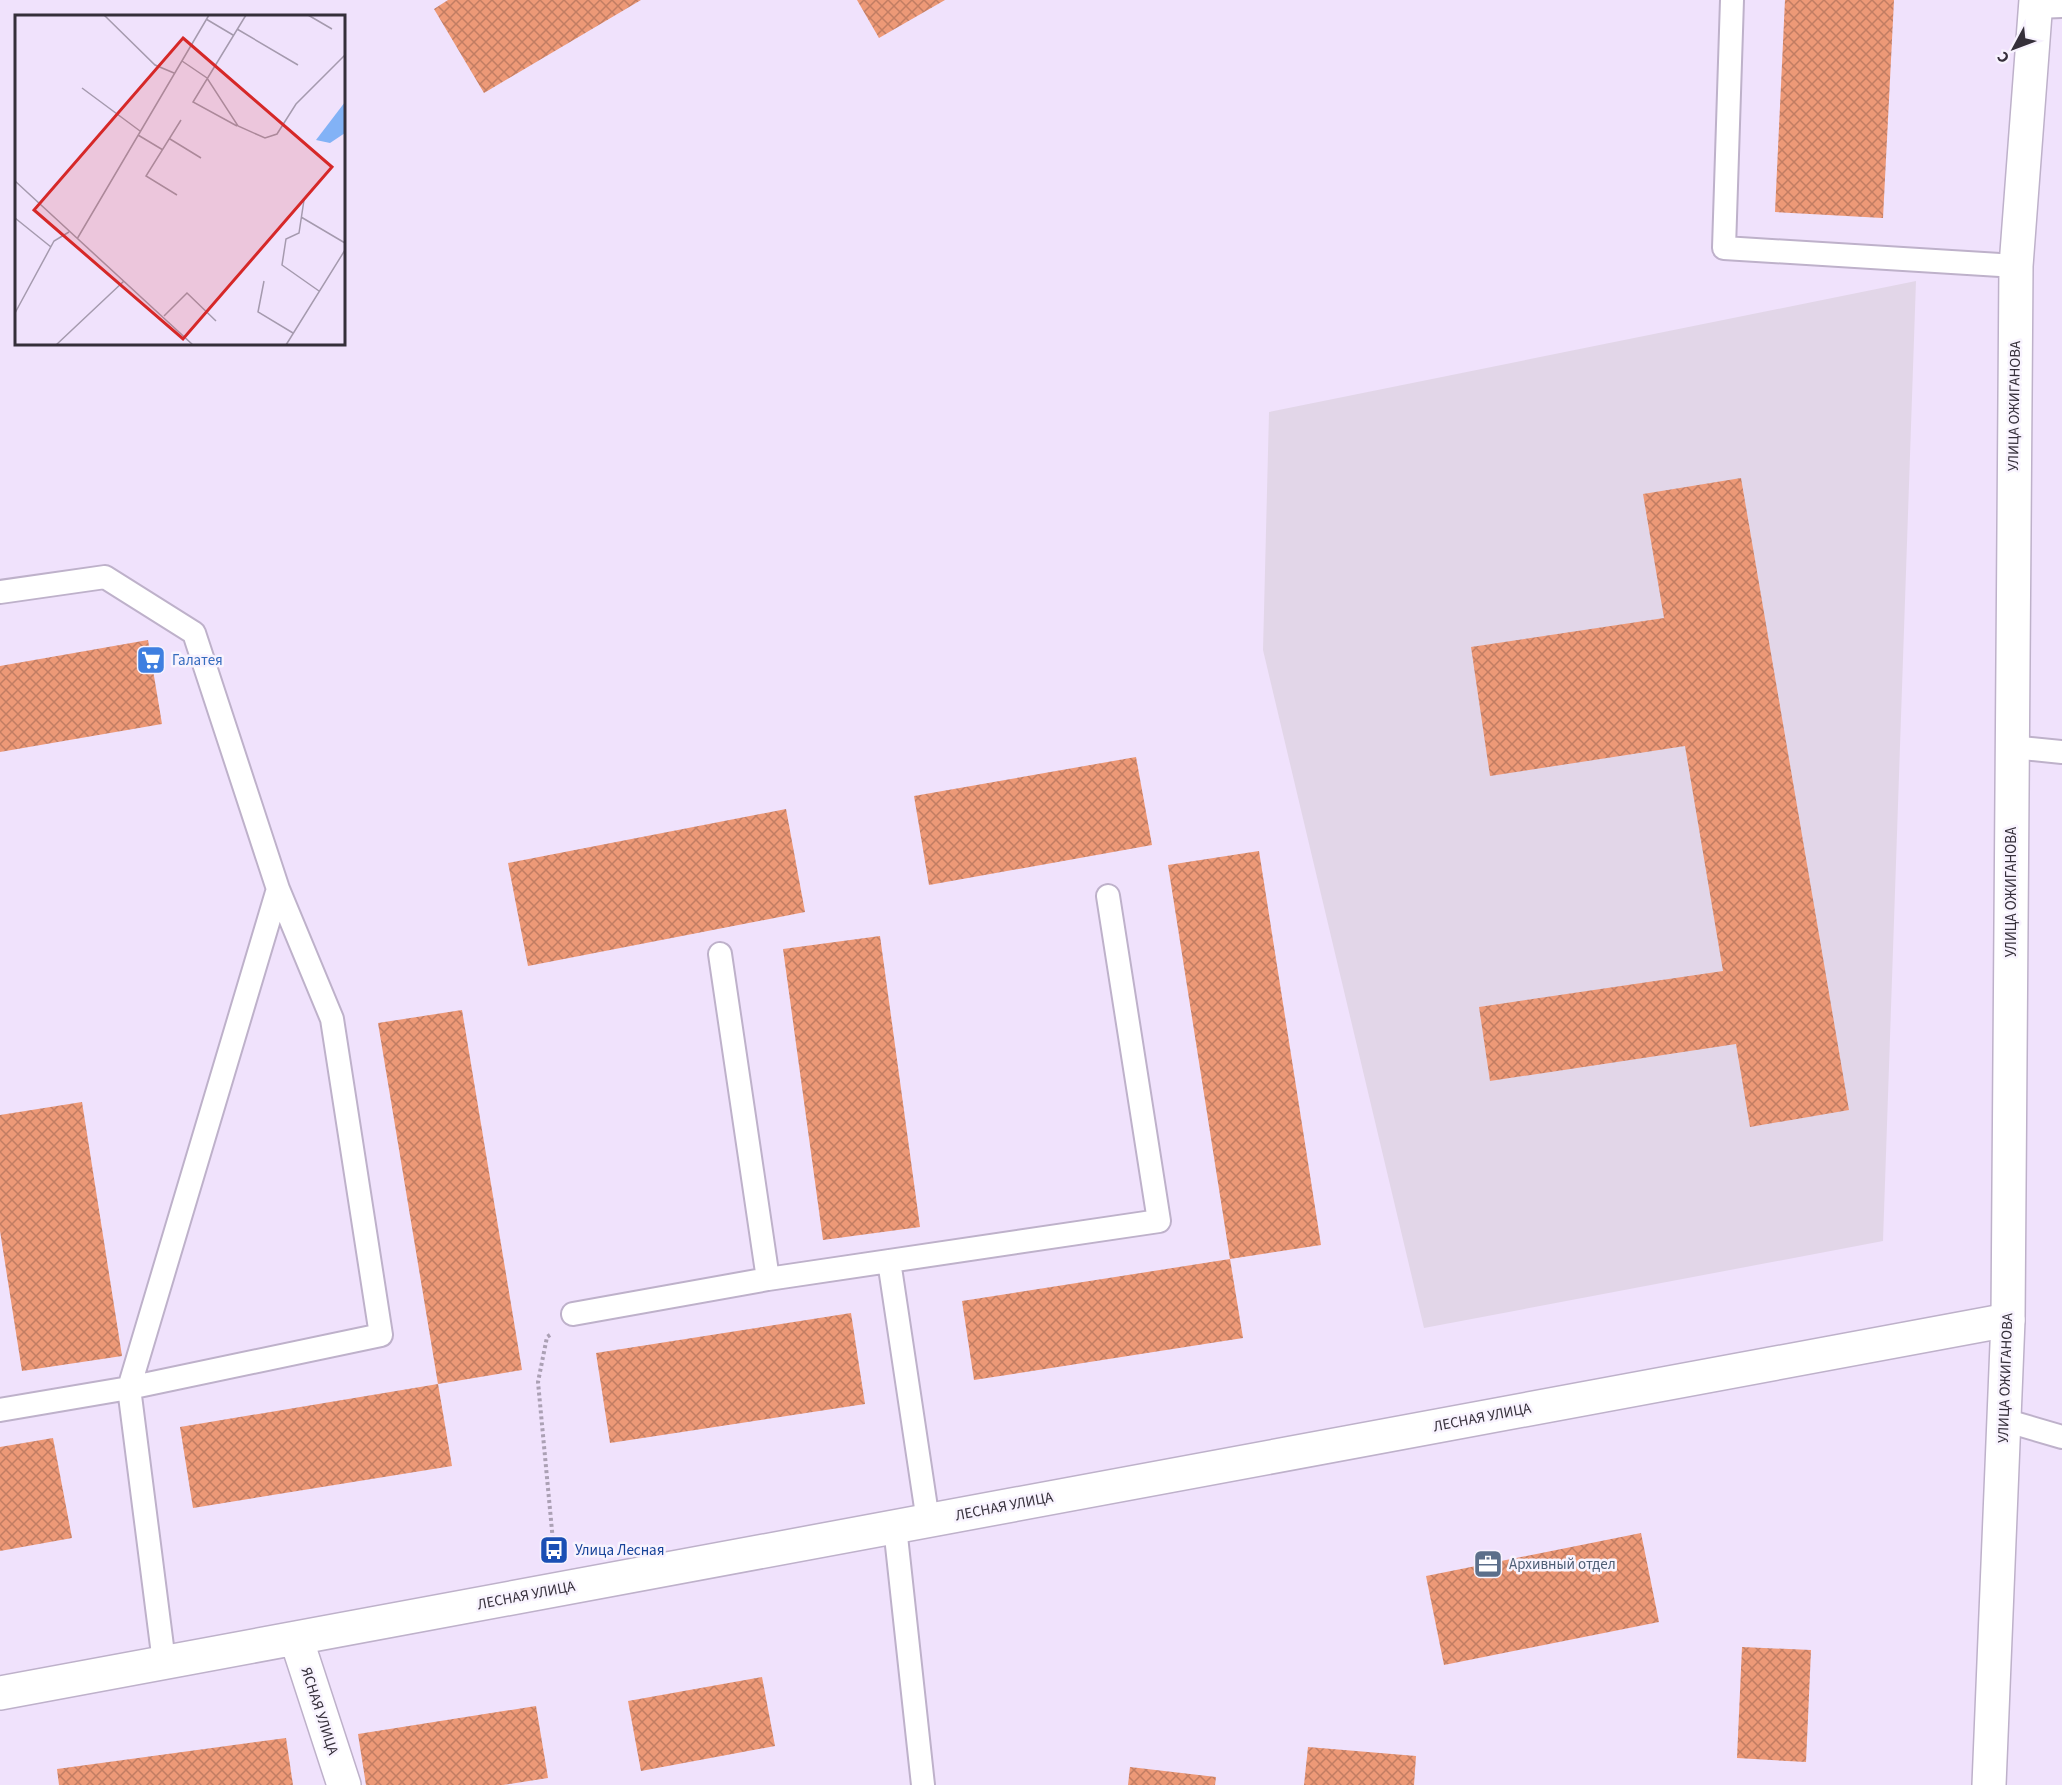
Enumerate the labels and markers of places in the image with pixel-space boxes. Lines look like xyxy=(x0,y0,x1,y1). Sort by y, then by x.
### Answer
supermarket icon: Галатея xyxy=(135,644,167,676)
place label: Галатея xyxy=(172,650,223,671)
bus stop icon: Улица Лесная xyxy=(538,1534,570,1566)
place label: Улица Лесная xyxy=(575,1540,664,1561)
office icon: Архивный отдел xyxy=(1472,1548,1504,1580)
place label: Архивный отдел xyxy=(1509,1554,1616,1575)

